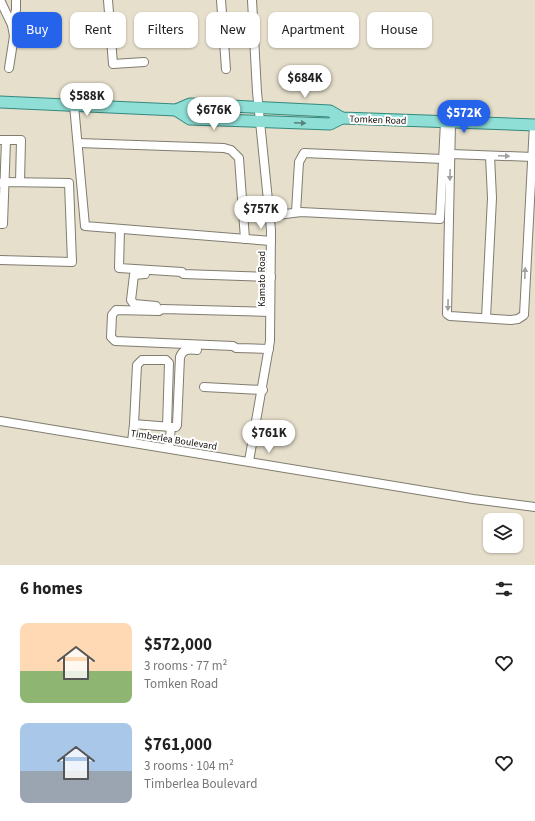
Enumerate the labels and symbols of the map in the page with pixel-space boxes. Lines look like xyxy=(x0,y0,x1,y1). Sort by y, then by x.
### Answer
pin: $684K xyxy=(277,65,333,99)
pin: $588K xyxy=(59,83,115,117)
pin: $676K xyxy=(186,97,242,131)
pin: $572K xyxy=(436,100,492,134)
street label: Tomken Road xyxy=(349,112,407,128)
one-way arrow xyxy=(294,120,307,126)
one-way arrow xyxy=(498,153,511,159)
one-way arrow xyxy=(447,169,454,181)
pin: $757K xyxy=(233,196,289,230)
street label: Kamato Road xyxy=(255,251,269,307)
one-way arrow xyxy=(522,266,528,279)
one-way arrow xyxy=(445,299,451,312)
pin: $761K xyxy=(241,420,297,454)
street label: Timberlea Boulevard xyxy=(130,426,218,454)

